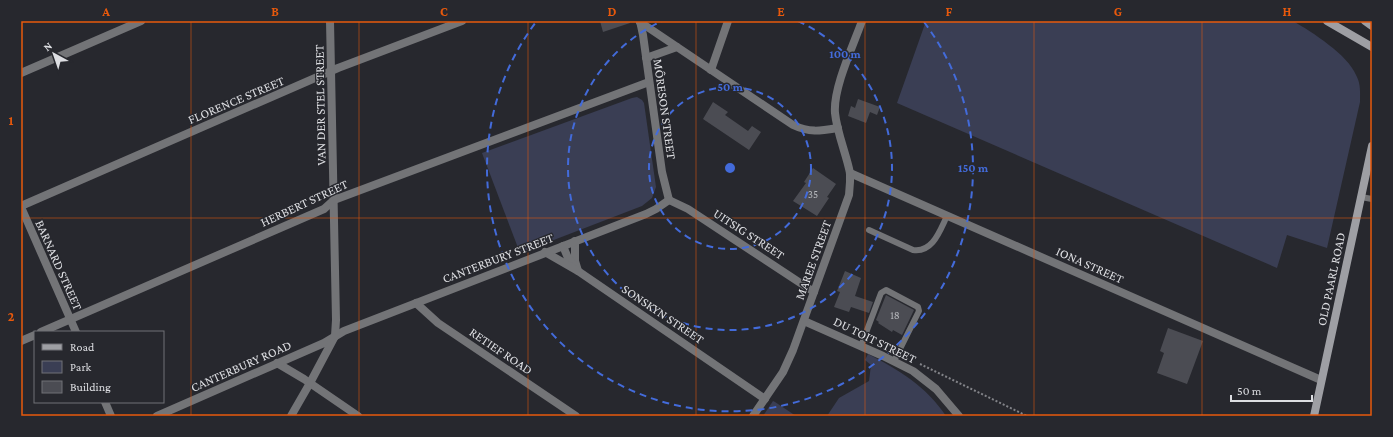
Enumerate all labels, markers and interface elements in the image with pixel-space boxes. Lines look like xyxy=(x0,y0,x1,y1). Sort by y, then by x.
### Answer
text: A xyxy=(101,4,110,19)
text: B xyxy=(271,4,279,19)
text: C xyxy=(440,4,448,19)
text: D xyxy=(608,4,617,19)
text: E xyxy=(777,4,785,19)
text: F xyxy=(946,4,953,19)
text: G xyxy=(1114,4,1122,19)
text: H xyxy=(1283,4,1292,19)
north arrow xyxy=(34,34,74,74)
text: N xyxy=(41,39,55,53)
street label: VAN DER STEL STREET xyxy=(311,44,329,166)
text: 100 m xyxy=(829,47,862,61)
street label: MÔRESON STREET xyxy=(651,58,679,160)
street label: FLORENCE STREET xyxy=(186,73,286,127)
text: 50 m xyxy=(717,80,744,94)
text: 1 xyxy=(9,113,14,128)
centre of rings xyxy=(723,161,737,175)
text: 150 m xyxy=(958,161,989,175)
street label: HERBERT STREET xyxy=(258,176,350,230)
house number: 35 xyxy=(808,188,818,200)
street label: UITSIG STREET xyxy=(711,205,787,263)
street label: BARNARD STREET xyxy=(32,218,86,312)
street label: MAREE STREET xyxy=(792,218,834,302)
street label: CANTERBURY STREET xyxy=(440,230,556,286)
street label: OLD PAARL ROAD xyxy=(1314,231,1348,327)
street label: IONA STREET xyxy=(1054,243,1126,287)
street label: SONSKYN STREET xyxy=(619,281,707,347)
text: 2 xyxy=(8,309,15,324)
house number: 18 xyxy=(890,309,900,321)
street label: DU TOIT STREET xyxy=(831,314,919,366)
street label: RETIEF ROAD xyxy=(467,324,535,378)
legend xyxy=(34,331,164,403)
street label: CANTERBURY ROAD xyxy=(188,337,294,395)
text: Road xyxy=(70,340,95,354)
text: Park xyxy=(70,360,92,374)
scale bar xyxy=(1231,377,1312,403)
text: Building xyxy=(70,380,111,394)
text: 50 m xyxy=(1237,384,1262,398)

